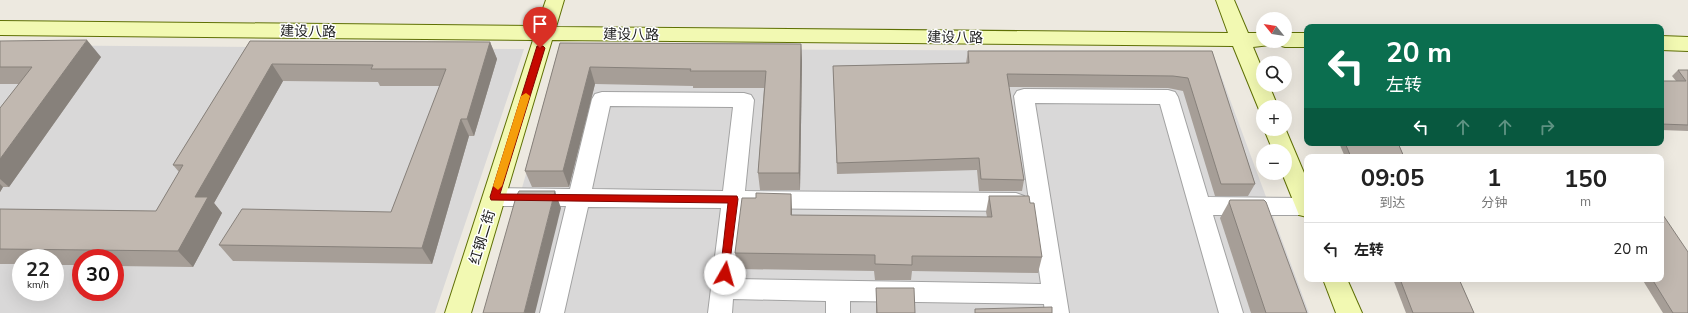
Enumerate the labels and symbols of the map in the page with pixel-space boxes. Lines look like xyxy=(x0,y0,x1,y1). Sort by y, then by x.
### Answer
pin xyxy=(523,7.0,557,48)
north arrow xyxy=(1256,12,1292,48)
street label: 建设八路 xyxy=(280,22,336,41)
street label: 建设八路 xyxy=(603,25,659,44)
street label: 建设八路 xyxy=(927,28,983,47)
street label: 红钢二街 xyxy=(465,208,500,267)
speed limit sign: 30 xyxy=(72,249,124,301)
position arrow xyxy=(704,253,746,295)

